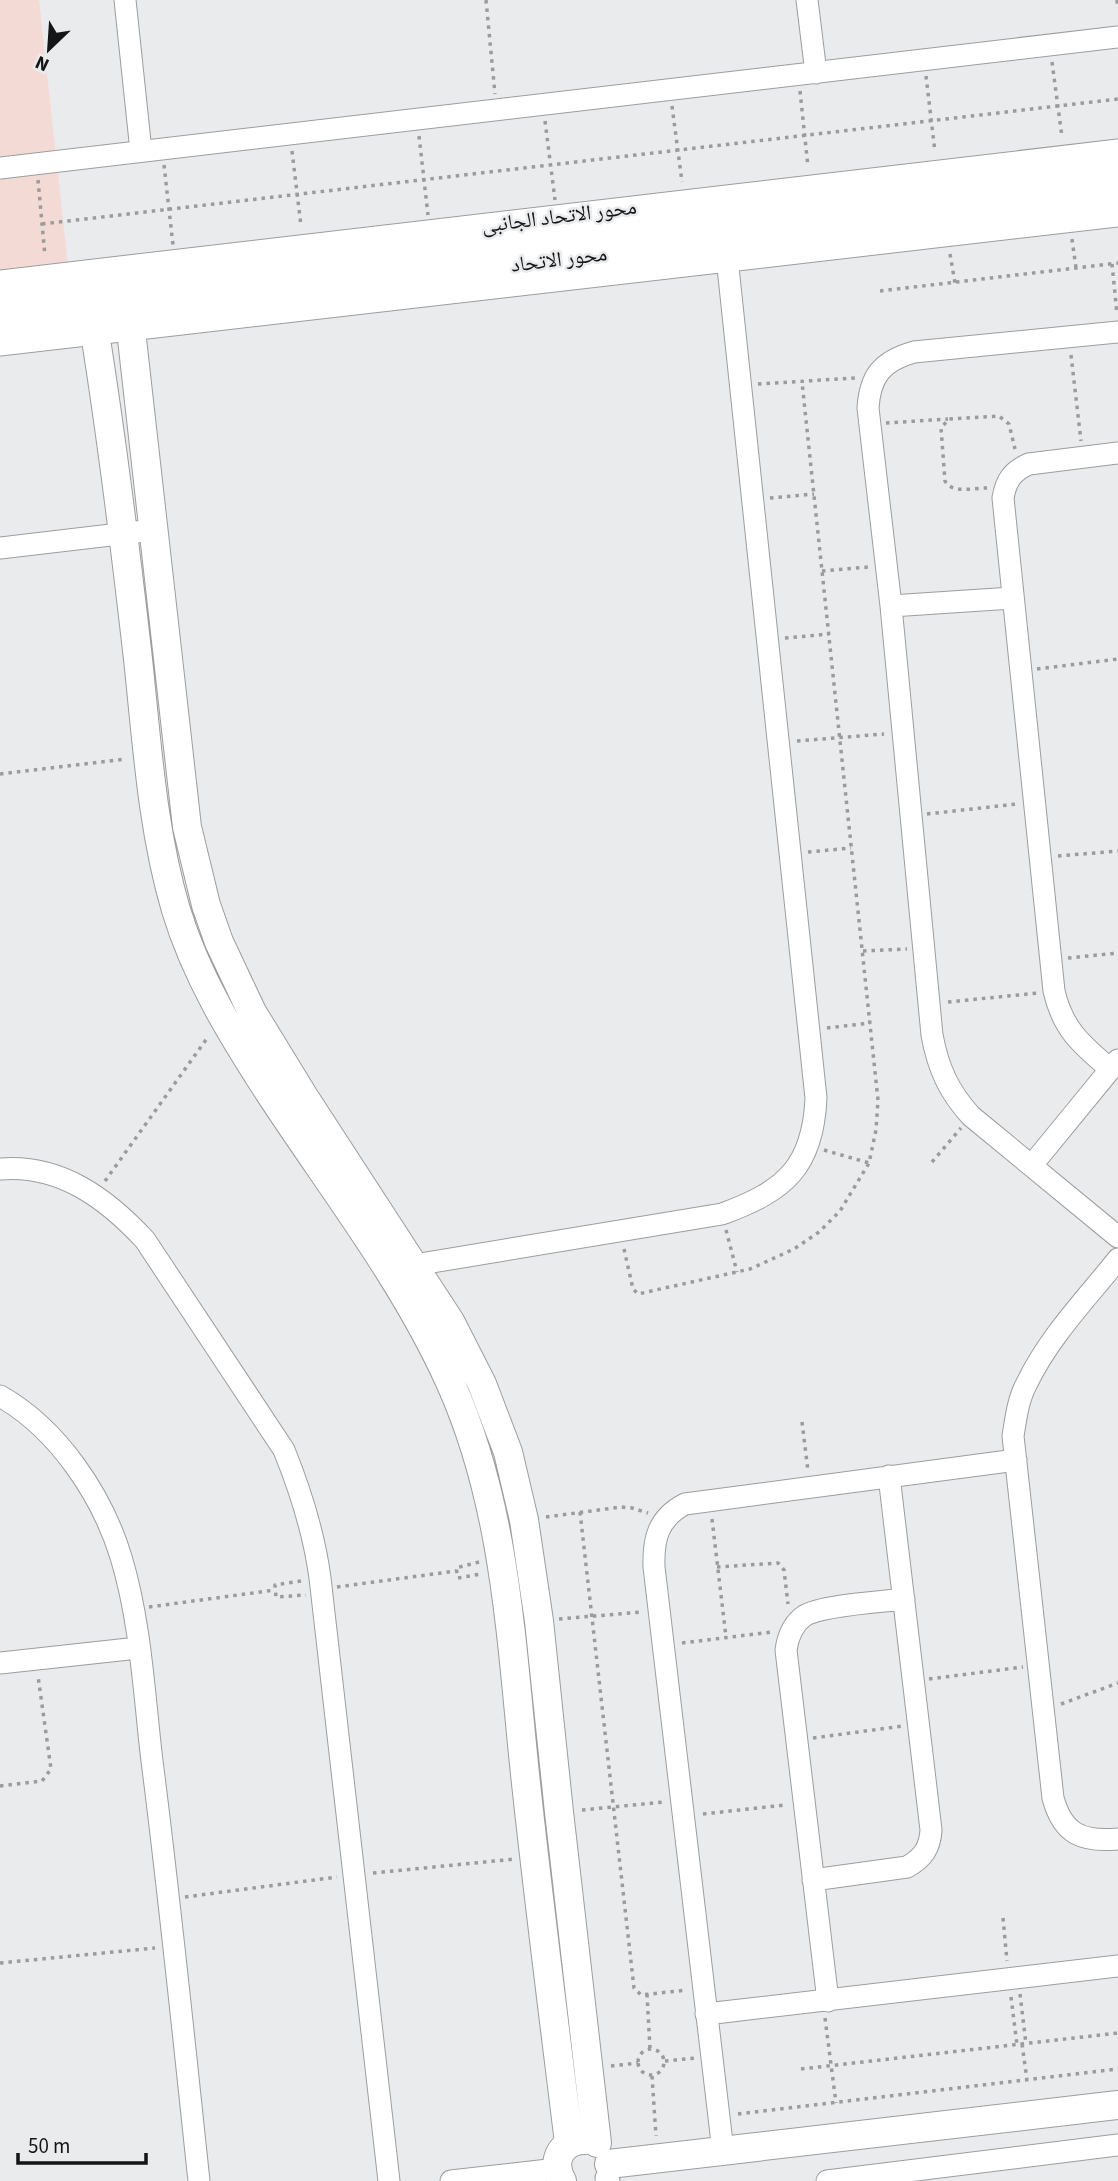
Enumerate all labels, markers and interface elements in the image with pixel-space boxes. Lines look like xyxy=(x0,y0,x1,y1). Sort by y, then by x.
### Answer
north arrow xyxy=(14,14,84,84)
text: N xyxy=(31,48,54,78)
street label: محور الاتحاد الجانبى xyxy=(480,192,638,240)
street label: محور الاتحاد xyxy=(509,238,609,280)
scale bar xyxy=(18,2122,145,2166)
text: 50 m xyxy=(28,2131,70,2161)

